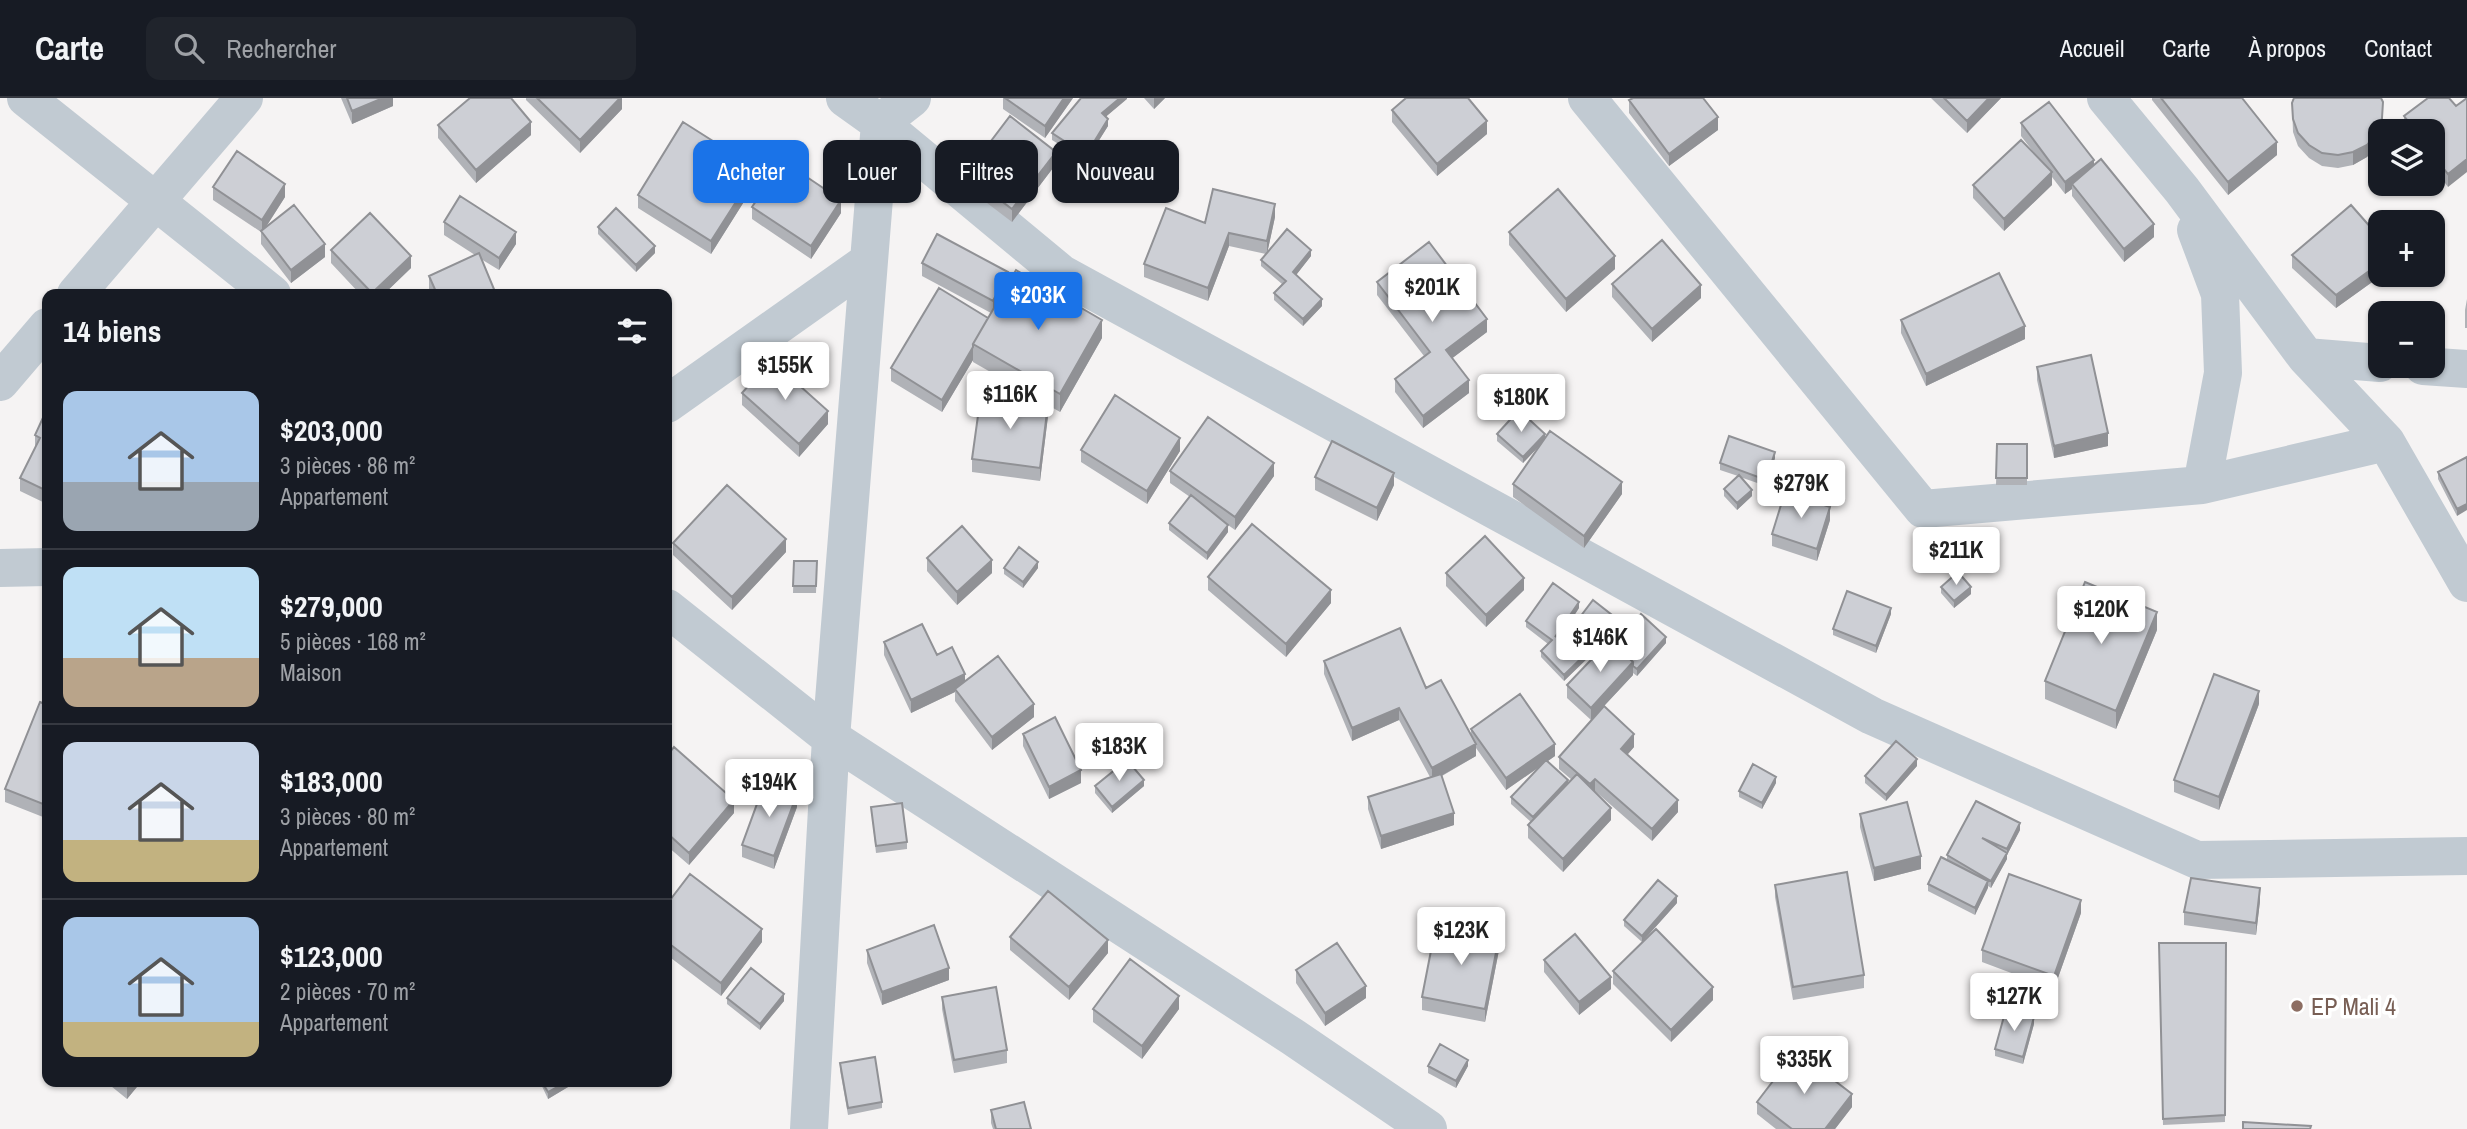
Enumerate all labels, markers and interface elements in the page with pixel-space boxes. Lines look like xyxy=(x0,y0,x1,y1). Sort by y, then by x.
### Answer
search box xyxy=(146,17,636,80)
text: Carte xyxy=(35,26,104,70)
icon: search xyxy=(170,29,208,67)
text: Rechercher xyxy=(226,31,336,66)
text: Accueil xyxy=(2060,32,2124,64)
text: Carte xyxy=(2162,32,2210,64)
text: À propos xyxy=(2248,32,2326,64)
text: Contact xyxy=(2364,32,2432,64)
map controls xyxy=(2368,119,2445,378)
button: layers xyxy=(2368,119,2445,196)
chip: Acheter xyxy=(693,140,809,203)
chip: Louer xyxy=(823,140,921,203)
chip: Filtres xyxy=(935,140,1038,203)
chip: Nouveau xyxy=(1052,140,1179,203)
button: + xyxy=(2368,210,2445,287)
pin: $201K xyxy=(1383,264,1481,324)
text: $201K xyxy=(1404,271,1460,302)
pin: $203K xyxy=(989,272,1087,332)
text: $203K xyxy=(1010,279,1066,310)
button: − xyxy=(2368,301,2445,378)
text: 14 biens xyxy=(63,311,161,351)
icon: filters xyxy=(613,312,651,350)
pin: $155K xyxy=(736,342,834,402)
text: $155K xyxy=(757,349,813,380)
pin: $116K xyxy=(961,372,1059,431)
pin: $180K xyxy=(1472,374,1570,434)
text: $116K xyxy=(983,378,1037,409)
text: $180K xyxy=(1493,381,1549,412)
text: $203,000 xyxy=(280,410,383,450)
icon: home xyxy=(119,419,203,503)
text: 3 pièces · 86 m² xyxy=(280,450,415,481)
pin: $279K xyxy=(1752,460,1850,520)
text: $279K xyxy=(1773,467,1829,498)
text: Appartement xyxy=(280,481,388,512)
pin: $211K xyxy=(1907,528,2005,587)
text: $211K xyxy=(1929,534,1983,565)
text: $279,000 xyxy=(280,586,383,626)
pin: $120K xyxy=(2052,587,2150,646)
text: $120K xyxy=(2073,593,2129,624)
icon: home xyxy=(119,595,203,679)
pin: $146K xyxy=(1551,614,1649,674)
text: $146K xyxy=(1572,621,1628,652)
text: 5 pièces · 168 m² xyxy=(280,626,426,657)
text: Maison xyxy=(280,657,342,688)
pin: $183K xyxy=(1070,724,1168,783)
text: $183K xyxy=(1091,730,1147,761)
pin: $194K xyxy=(720,760,818,819)
text: $183,000 xyxy=(280,761,383,801)
text: $194K xyxy=(741,766,797,797)
icon: home xyxy=(119,770,203,854)
text: 3 pièces · 80 m² xyxy=(280,801,415,832)
text: Appartement xyxy=(280,832,388,863)
pin: $123K xyxy=(1412,908,1510,967)
text: $123K xyxy=(1433,914,1489,945)
text: $123,000 xyxy=(280,936,383,976)
icon: home xyxy=(119,945,203,1029)
pin: $127K xyxy=(1965,974,2063,1033)
text: 2 pièces · 70 m² xyxy=(280,976,415,1007)
text: $127K xyxy=(1986,980,2042,1011)
place label: EP Mali 4 xyxy=(2311,990,2396,1022)
marker: EP Mali 4 xyxy=(2289,998,2305,1014)
text: Appartement xyxy=(280,1007,388,1038)
pin: $335K xyxy=(1755,1037,1853,1096)
text: $335K xyxy=(1776,1043,1832,1074)

